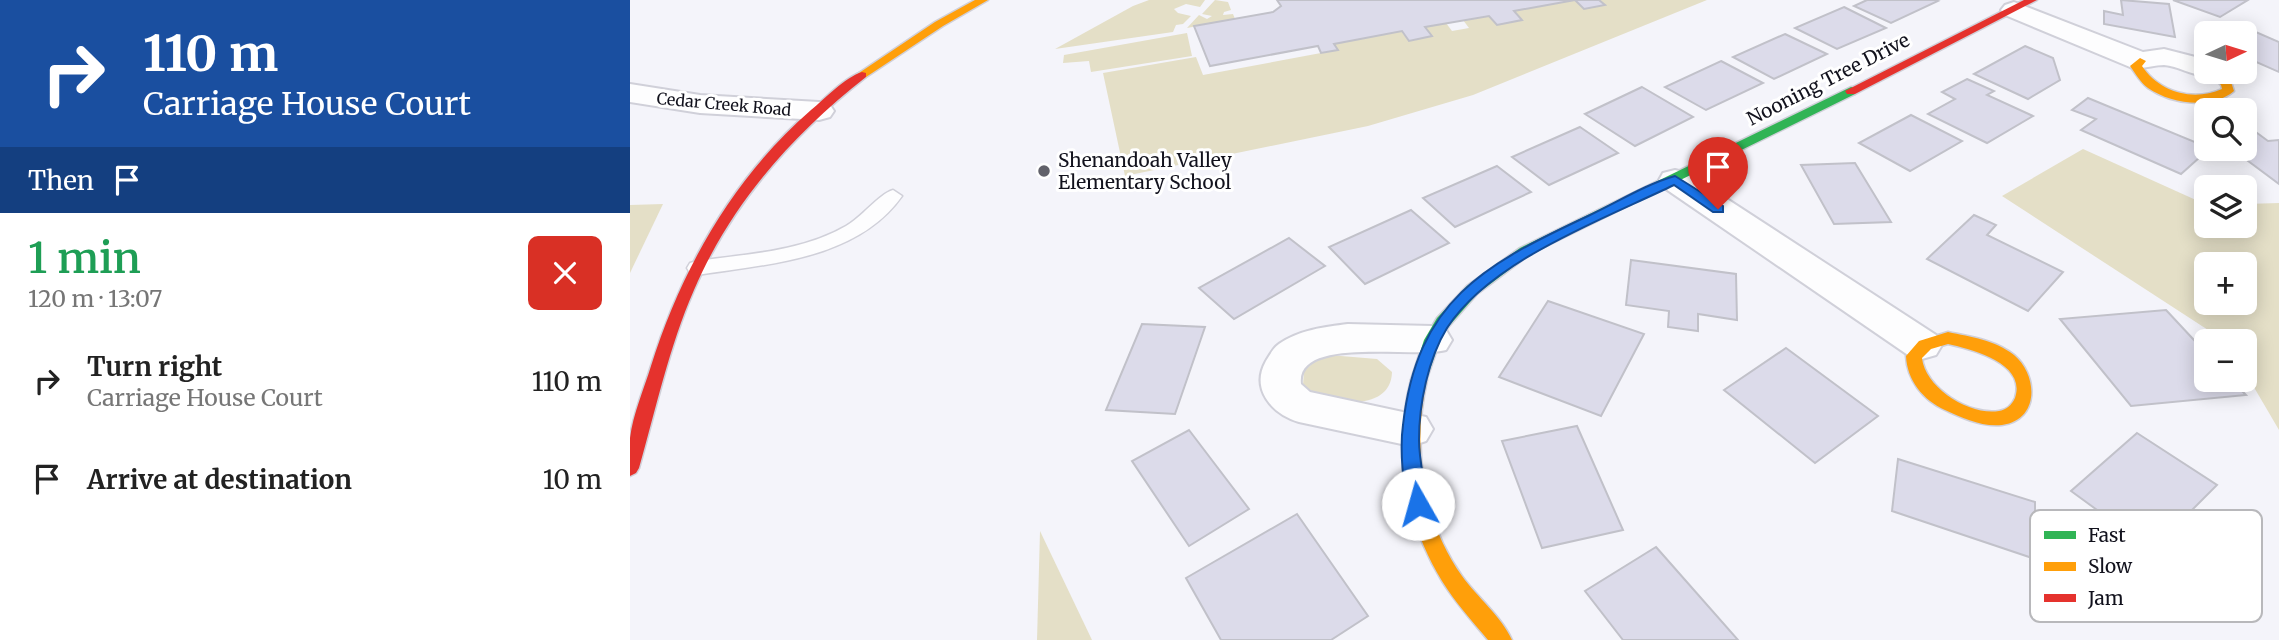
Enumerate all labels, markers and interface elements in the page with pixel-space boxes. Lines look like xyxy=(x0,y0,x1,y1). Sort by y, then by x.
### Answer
north arrow xyxy=(2194,21,2258,84)
map controls xyxy=(2194,21,2257,392)
text: 110 m xyxy=(143,23,278,84)
icon: right xyxy=(28,28,119,119)
street label: Nooning Tree Drive xyxy=(1743,28,1914,130)
text: Carriage House Court xyxy=(143,84,471,124)
street label: Cedar Creek Road xyxy=(656,88,792,120)
button: search xyxy=(2194,98,2257,161)
pin xyxy=(1688,137,1748,209)
place label: Shenandoah Valley Elementary School xyxy=(1058,148,1232,194)
icon: arrive xyxy=(1699,148,1737,186)
icon: arrive xyxy=(108,161,146,199)
marker: Shenandoah Valley Elementary School xyxy=(1036,163,1052,179)
text: Then xyxy=(28,164,94,197)
button: layers xyxy=(2194,175,2257,238)
text: 1 min xyxy=(28,232,141,284)
button: close xyxy=(528,236,602,310)
button: + xyxy=(2194,252,2257,315)
text: 120 m · 13:07 xyxy=(28,284,162,313)
button: − xyxy=(2194,329,2257,392)
text: Turn right xyxy=(87,350,222,383)
icon: right xyxy=(28,362,66,400)
text: 110 m xyxy=(532,365,602,398)
text: Carriage House Court xyxy=(87,383,323,412)
icon: arrive xyxy=(28,460,66,498)
text: Arrive at destination xyxy=(87,463,352,496)
text: 10 m xyxy=(543,463,602,496)
position arrow xyxy=(1381,467,1455,541)
legend xyxy=(2030,510,2262,622)
text: Fast xyxy=(2088,523,2126,547)
text: Slow xyxy=(2088,554,2133,578)
text: Jam xyxy=(2087,586,2124,610)

